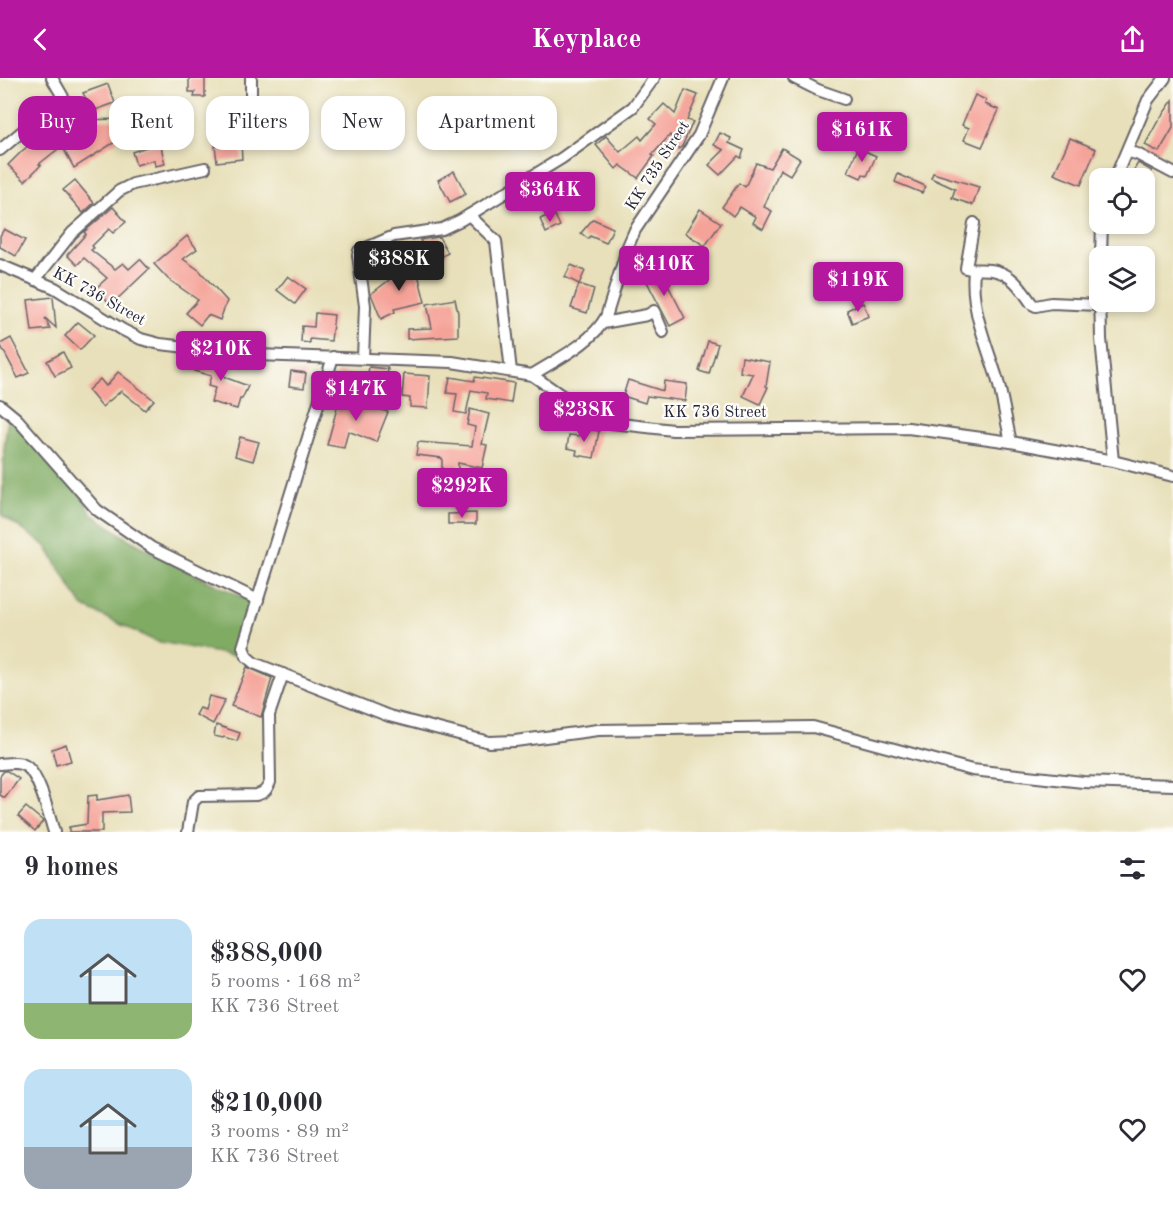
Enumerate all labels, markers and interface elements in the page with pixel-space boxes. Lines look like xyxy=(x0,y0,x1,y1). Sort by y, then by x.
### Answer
icon: back xyxy=(24,23,57,56)
icon: share xyxy=(1116,23,1149,56)
text: Keyplace xyxy=(532,26,641,53)
chip: Buy xyxy=(18,96,97,150)
chip: Rent xyxy=(109,96,194,150)
chip: Filters xyxy=(206,96,309,150)
chip: New xyxy=(321,96,405,150)
chip: Apartment xyxy=(417,96,557,150)
pin: $161K xyxy=(820,112,904,163)
street label: KK 735 Street xyxy=(623,118,693,214)
text: $161K xyxy=(831,121,893,141)
map controls xyxy=(1089,168,1155,312)
button: locate xyxy=(1089,168,1155,234)
pin: $364K xyxy=(508,172,592,223)
text: $364K xyxy=(519,181,581,201)
pin: $388K xyxy=(357,241,441,292)
pin: $410K xyxy=(622,246,706,297)
button: layers xyxy=(1089,246,1155,312)
text: $388K xyxy=(368,250,430,270)
text: $410K xyxy=(633,255,695,275)
pin: $119K xyxy=(816,262,900,313)
street label: KK 736 Street xyxy=(50,265,148,329)
text: $119K xyxy=(827,271,889,291)
pin: $210K xyxy=(179,331,263,382)
text: $210K xyxy=(190,340,252,360)
pin: $147K xyxy=(314,371,398,422)
text: $147K xyxy=(325,380,387,400)
pin: $238K xyxy=(542,392,626,443)
text: $238K xyxy=(553,401,615,421)
street label: KK 736 Street xyxy=(663,405,767,421)
pin: $292K xyxy=(420,468,504,519)
text: $292K xyxy=(431,477,493,497)
icon: filters xyxy=(1116,852,1149,885)
text: 9 homes xyxy=(24,855,118,881)
text: $388,000 xyxy=(210,941,323,967)
icon: home xyxy=(72,943,144,1015)
icon: heart xyxy=(1116,963,1149,996)
text: 5 rooms · 168 m² xyxy=(210,972,360,992)
text: KK 736 Street xyxy=(210,997,339,1017)
text: $210,000 xyxy=(210,1091,323,1117)
icon: home xyxy=(72,1093,144,1165)
icon: heart xyxy=(1116,1113,1149,1146)
text: 3 rooms · 89 m² xyxy=(210,1122,349,1142)
text: KK 736 Street xyxy=(210,1147,339,1167)

